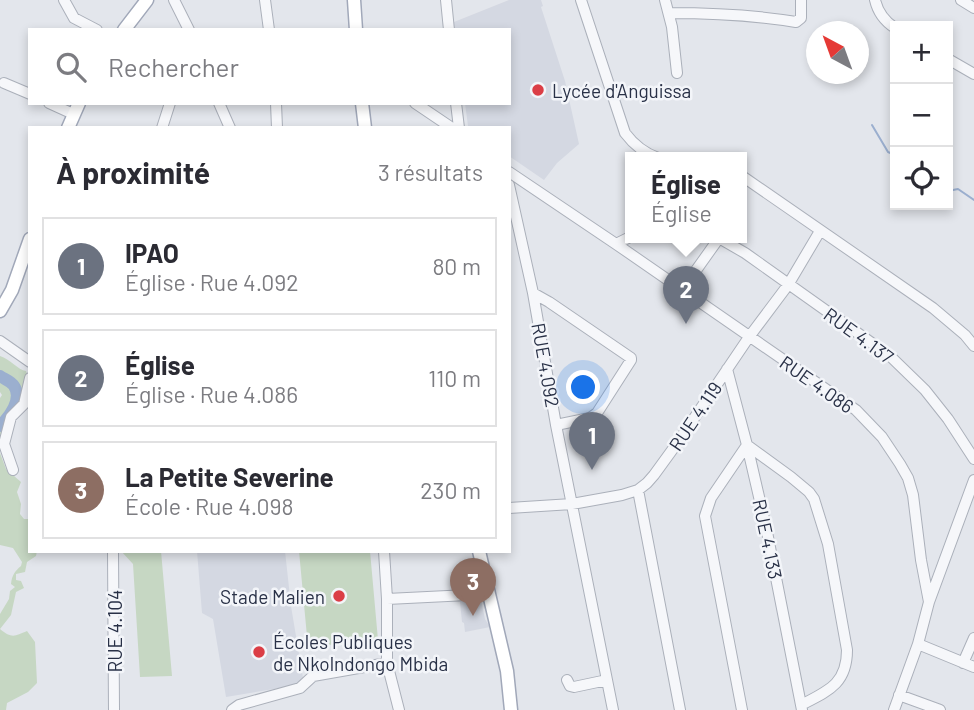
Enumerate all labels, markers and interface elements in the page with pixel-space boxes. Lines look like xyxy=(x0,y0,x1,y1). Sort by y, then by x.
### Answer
north arrow xyxy=(806,21,869,84)
map controls xyxy=(890,21,953,210)
button: + xyxy=(890,21,953,84)
search box xyxy=(28,28,511,105)
icon: search xyxy=(52,48,90,86)
text: Rechercher xyxy=(108,51,239,82)
place label: Lycée d'Anguissa xyxy=(552,79,691,102)
marker: Lycée d'Anguissa xyxy=(530,82,546,98)
button: − xyxy=(890,84,953,147)
button: locate xyxy=(890,147,953,210)
popup xyxy=(625,152,747,243)
text: À proximité xyxy=(56,154,210,190)
text: 3 résultats xyxy=(378,158,483,186)
text: Église xyxy=(651,168,721,199)
text: Église xyxy=(651,199,712,227)
text: IPAO xyxy=(125,237,179,268)
text: 1 xyxy=(77,252,85,280)
text: 80 m xyxy=(432,252,481,280)
pin: 2 xyxy=(663,266,709,324)
text: Église · Rue 4.092 xyxy=(125,268,299,296)
street label: RUE 4.137 xyxy=(820,302,898,368)
street label: RUE 4.092 xyxy=(527,321,565,409)
text: Église xyxy=(125,349,195,380)
street label: RUE 4.086 xyxy=(776,350,858,418)
text: 2 xyxy=(75,364,87,392)
text: 110 m xyxy=(428,364,481,392)
your location xyxy=(566,370,600,404)
street label: RUE 4.119 xyxy=(664,377,726,455)
text: Église · Rue 4.086 xyxy=(125,380,298,408)
pin: 1 xyxy=(569,412,615,470)
text: La Petite Severine xyxy=(125,461,334,492)
text: 3 xyxy=(75,476,87,504)
text: 230 m xyxy=(420,476,481,504)
text: École · Rue 4.098 xyxy=(125,492,293,520)
street label: RUE 4.133 xyxy=(748,497,788,581)
pin: 3 xyxy=(450,558,496,616)
place label: Stade Malien xyxy=(220,585,325,608)
marker: Stade Malien xyxy=(331,588,347,604)
street label: RUE 4.104 xyxy=(103,590,126,672)
place label: Écoles Publiques de Nkolndongo Mbida xyxy=(273,630,448,675)
marker: Écoles Publiques de Nkolndongo Mbida xyxy=(251,644,267,660)

